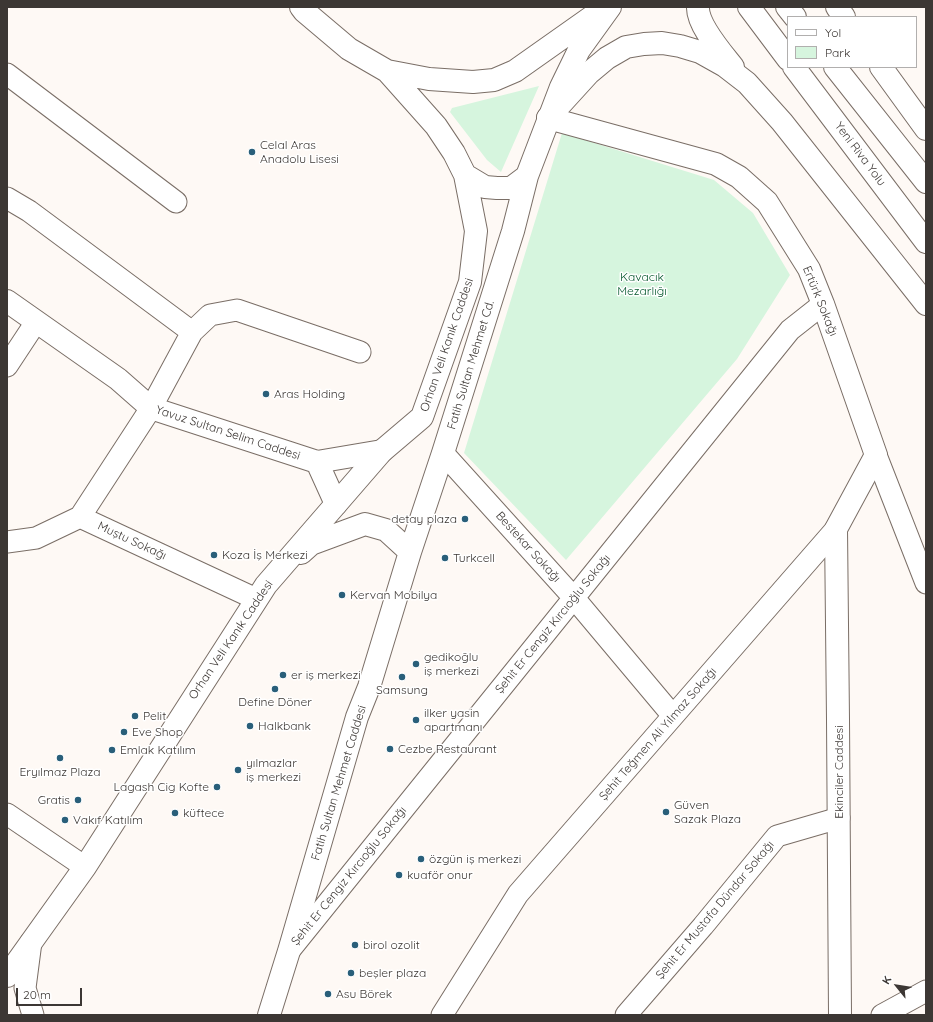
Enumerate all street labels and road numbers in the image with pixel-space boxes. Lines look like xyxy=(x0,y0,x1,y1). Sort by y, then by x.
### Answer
street label: Yeni Riva Yolu xyxy=(831,119,889,189)
street label: Ertürk Sokağı xyxy=(799,264,841,338)
street label: Orhan Veli Kanık Caddesi xyxy=(417,276,477,414)
street label: Fatih Sultan Mehmet Cd. xyxy=(444,299,498,431)
street label: Yavuz Sultan Selim Caddesi xyxy=(154,403,302,463)
street label: Bestekar Sokağı xyxy=(492,509,564,585)
street label: Muştu Sokağı xyxy=(95,519,169,563)
street label: Şehit Er Cengiz Kırcıoğlu Sokağı xyxy=(492,552,614,696)
street label: Orhan Veli Kanık Caddesi xyxy=(186,578,276,702)
street label: Şehit Teğmen Ali Yılmaz Sokağı xyxy=(596,665,720,803)
street label: Fatih Sultan Mehmet Caddesi xyxy=(308,704,370,862)
street label: Ekinciler Caddesi xyxy=(832,725,846,819)
street label: Şehit Er Cengiz Kırcıoğlu Sokağı xyxy=(288,804,410,948)
street label: Şehit Er Mustafa Dündar Sokağı xyxy=(653,838,777,982)

